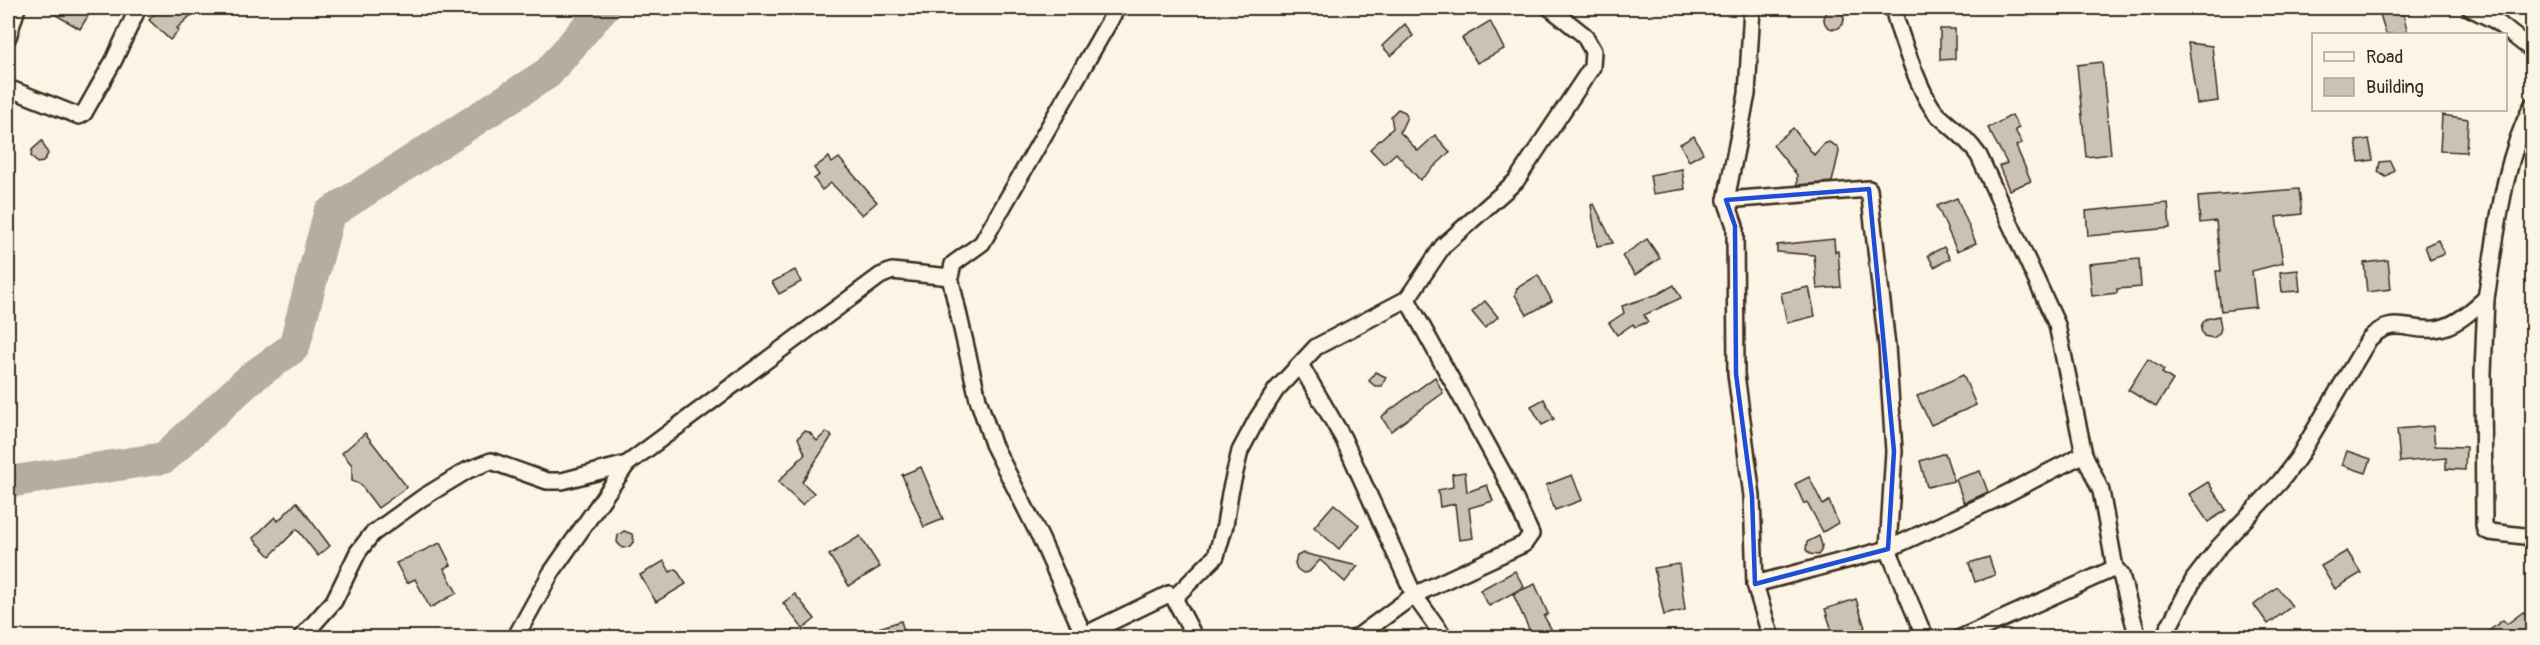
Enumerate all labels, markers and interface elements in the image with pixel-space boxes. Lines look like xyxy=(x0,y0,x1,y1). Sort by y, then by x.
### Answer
legend xyxy=(2312,33,2507,111)
text: Road xyxy=(2366,46,2403,69)
text: Building xyxy=(2366,76,2424,99)

